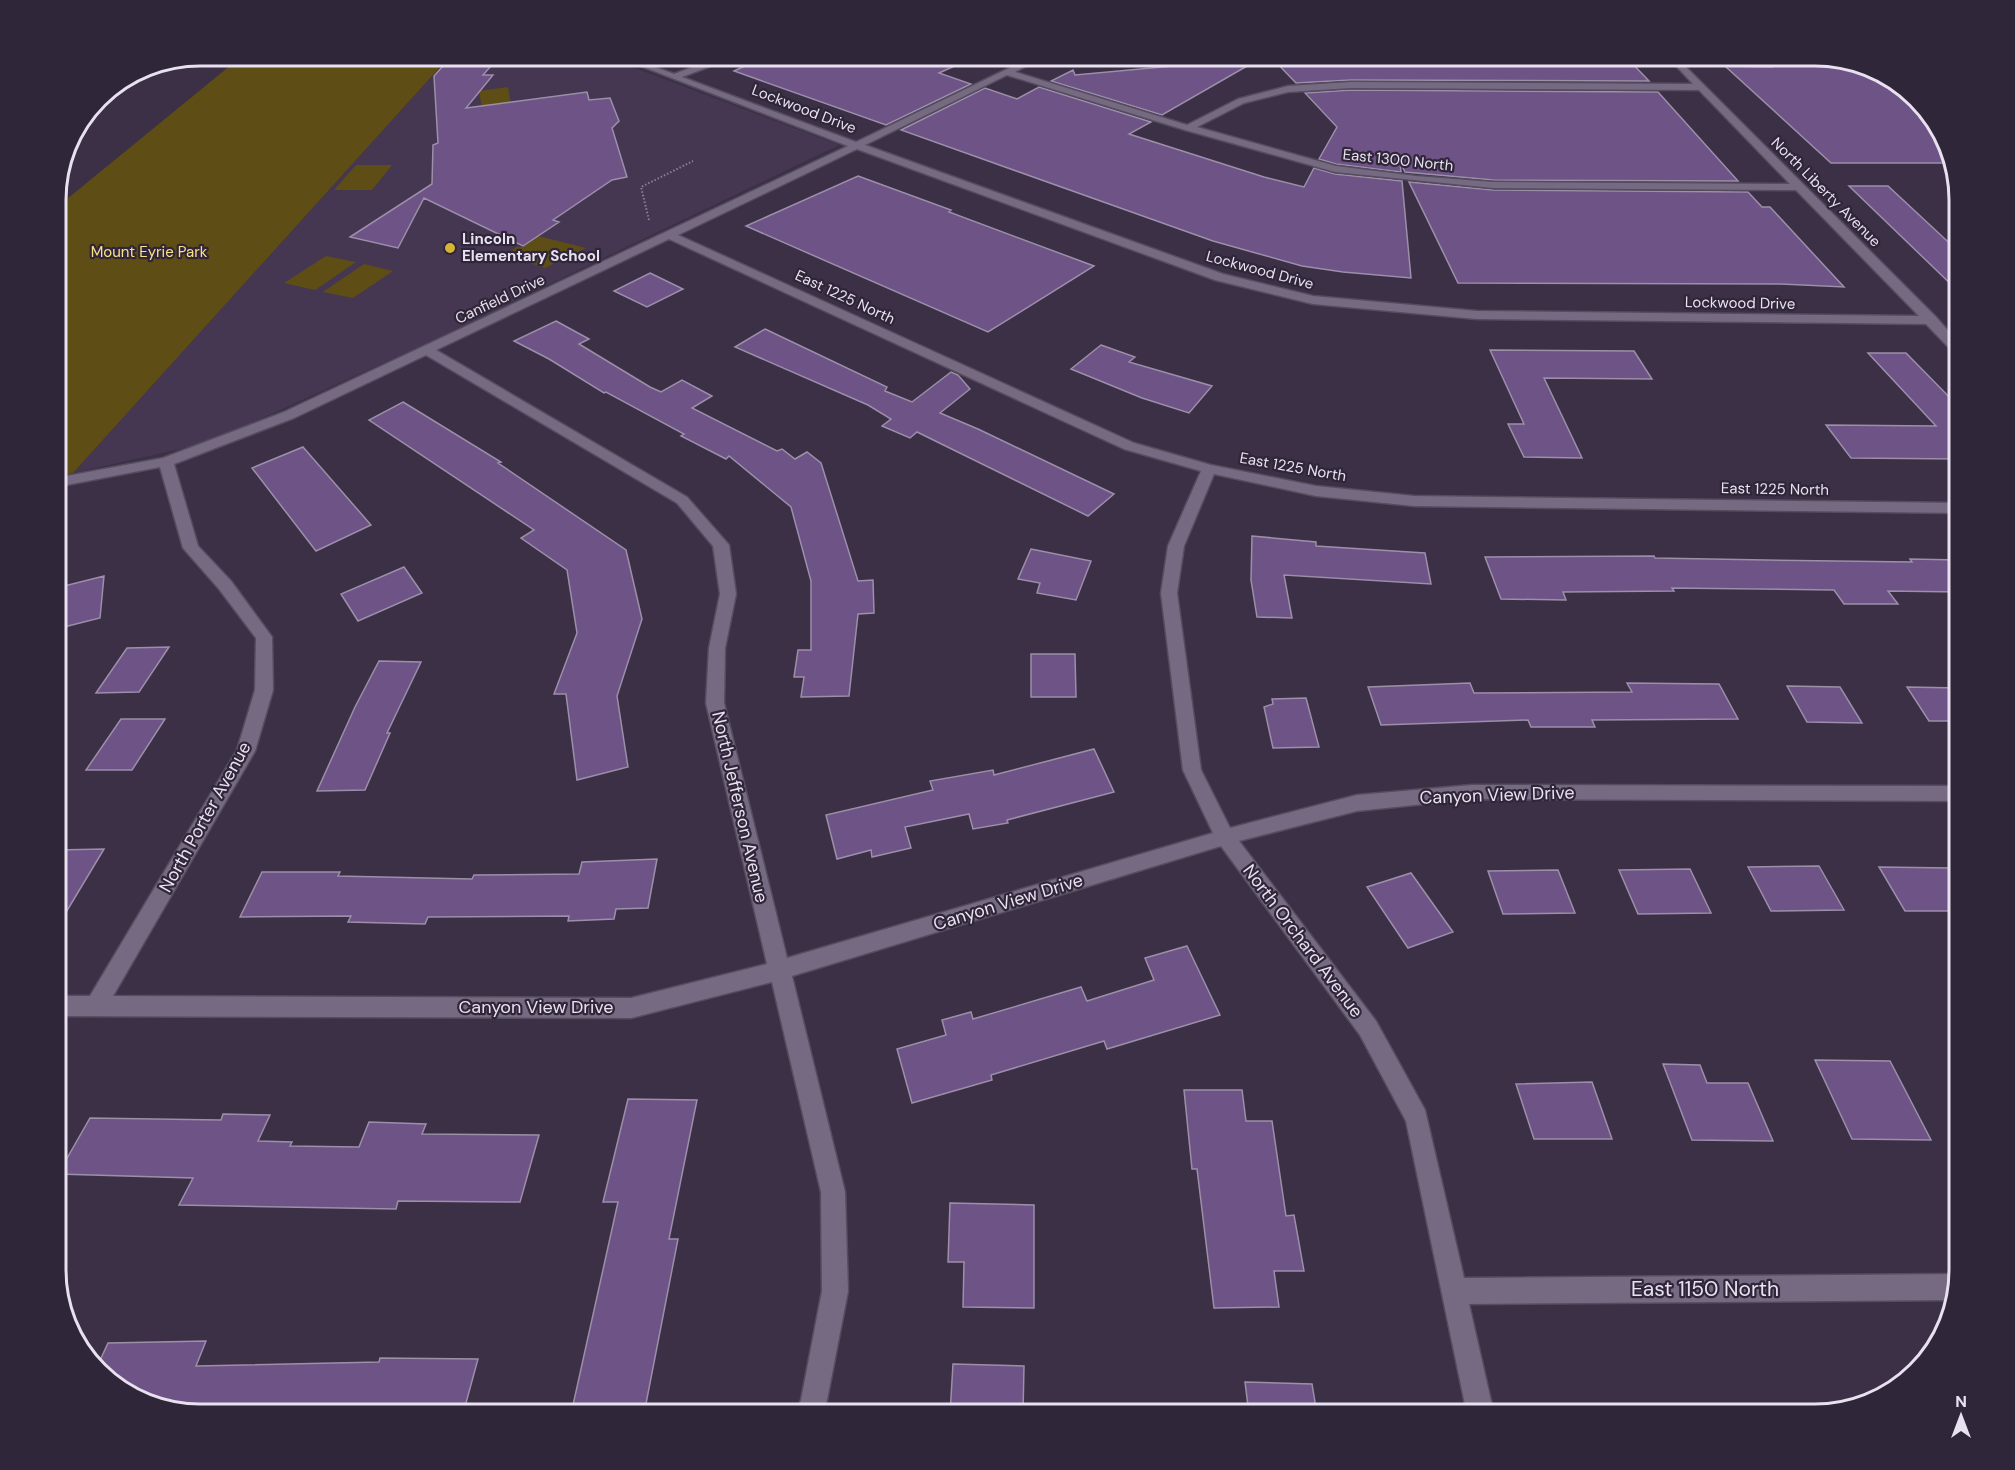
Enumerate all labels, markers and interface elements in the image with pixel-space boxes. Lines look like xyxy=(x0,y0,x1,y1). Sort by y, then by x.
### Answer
street label: Lockwood Drive xyxy=(749,80,859,138)
street label: North Liberty Avenue xyxy=(1767,133,1885,251)
street label: East 1300 North xyxy=(1342,144,1454,176)
place label: Lincoln Elementary School xyxy=(462,229,600,266)
marker: Lincoln Elementary School xyxy=(443,241,457,255)
park label: Mount Eyrie Park xyxy=(91,242,208,262)
street label: Lockwood Drive xyxy=(1204,246,1316,294)
street label: East 1225 North xyxy=(792,265,898,329)
street label: Canfield Drive xyxy=(452,269,548,329)
street label: Lockwood Drive xyxy=(1685,292,1795,314)
street label: East 1225 North xyxy=(1238,448,1348,486)
street label: East 1225 North xyxy=(1721,478,1829,500)
street label: North Jefferson Avenue xyxy=(706,709,774,905)
street label: North Porter Avenue xyxy=(154,737,256,897)
street label: Canyon View Drive xyxy=(1419,780,1575,810)
street label: North Orchard Avenue xyxy=(1237,859,1369,1023)
street label: Canyon View Drive xyxy=(930,868,1086,936)
street label: Canyon View Drive xyxy=(458,995,614,1019)
street label: East 1150 North xyxy=(1631,1275,1779,1303)
north arrow xyxy=(1931,1386,1991,1446)
text: N xyxy=(1955,1391,1967,1412)

